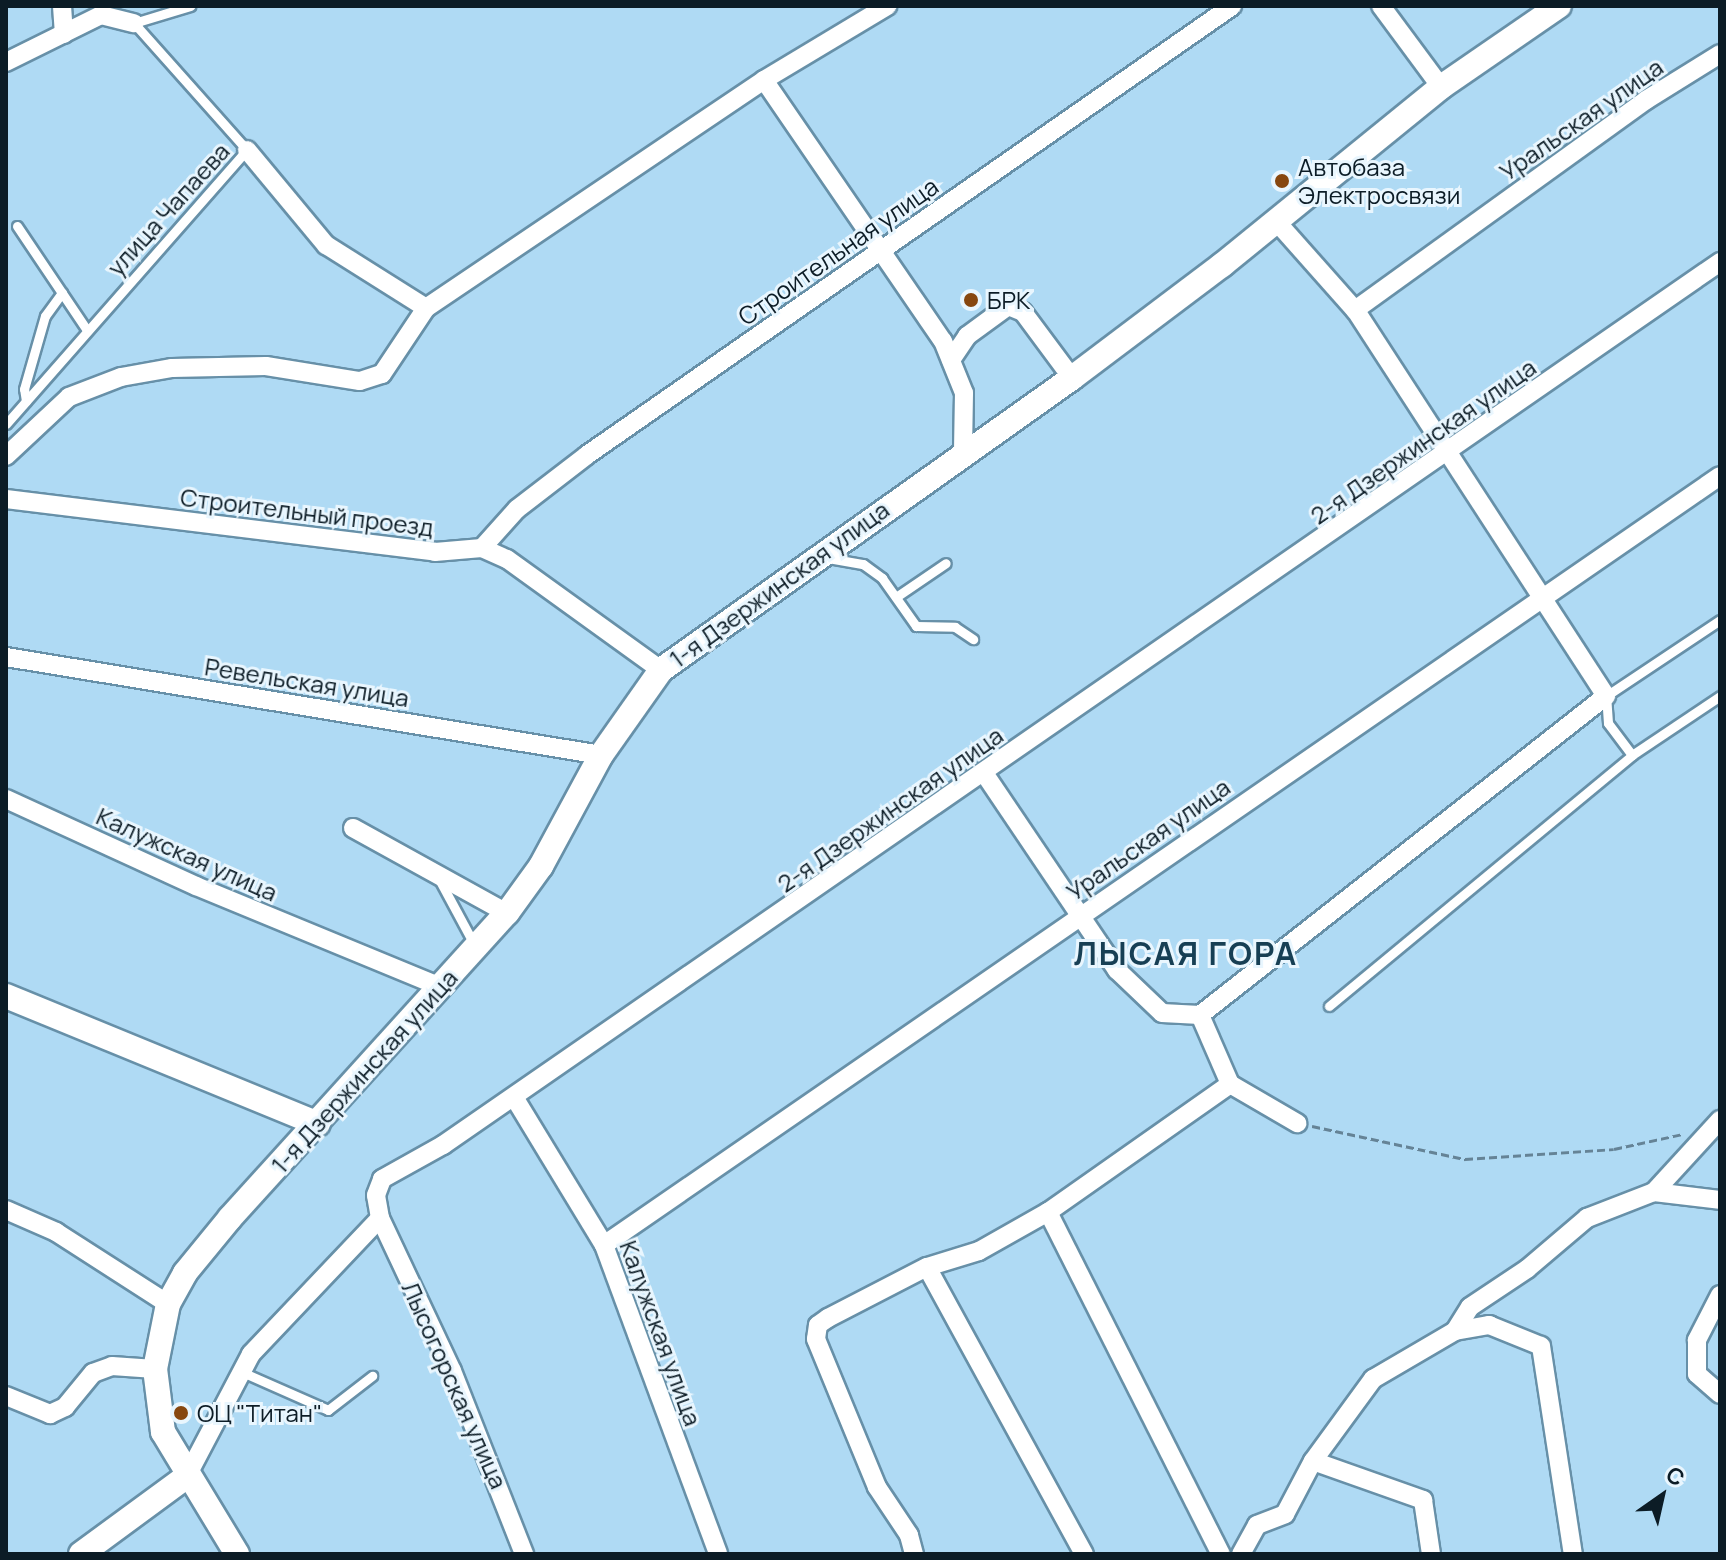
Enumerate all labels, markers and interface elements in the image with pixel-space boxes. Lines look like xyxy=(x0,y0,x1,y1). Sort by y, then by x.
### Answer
street label: Уральская улица xyxy=(1494,52,1668,186)
street label: улица Чапаева xyxy=(101,137,235,281)
place label: Автобаза Электросвязи xyxy=(1298,153,1460,209)
street label: Строительная улица xyxy=(733,171,943,331)
marker: Автобаза Электросвязи xyxy=(1273,172,1291,190)
place label: БРК xyxy=(987,286,1030,314)
marker: БРК xyxy=(962,291,980,309)
street label: 2-я Дзержинская улица xyxy=(1305,352,1541,530)
street label: Строительный проезд xyxy=(179,482,435,542)
street label: 1-я Дзержинская улица xyxy=(664,495,894,673)
street label: Ревельская улица xyxy=(203,652,411,712)
street label: 2-я Дзержинская улица xyxy=(772,720,1008,898)
street label: Уральская улица xyxy=(1061,772,1235,906)
street label: Калужская улица xyxy=(92,801,282,907)
district label: ЛЫСАЯ ГОРА xyxy=(1074,934,1298,972)
street label: 1-я Дзержинская улица xyxy=(265,963,463,1179)
street label: Калужская улица xyxy=(614,1237,708,1429)
street label: Лысогорская улица xyxy=(396,1277,514,1493)
place label: ОЦ "Титан" xyxy=(197,1399,322,1427)
marker: ОЦ "Титан" xyxy=(172,1404,190,1422)
north arrow xyxy=(1622,1456,1702,1536)
text: С xyxy=(1660,1459,1691,1493)

